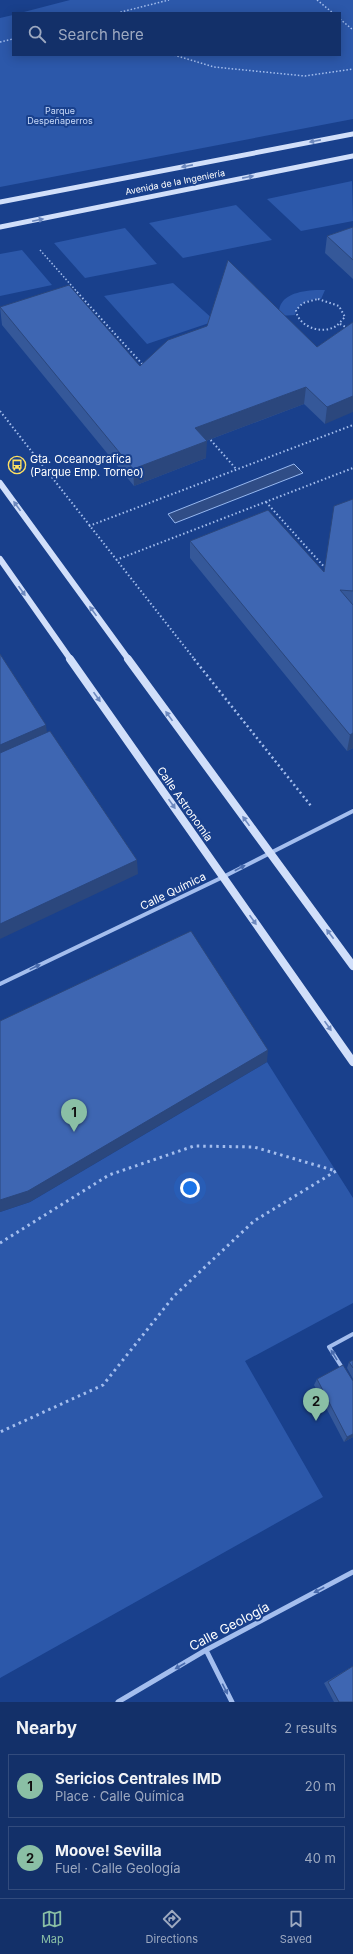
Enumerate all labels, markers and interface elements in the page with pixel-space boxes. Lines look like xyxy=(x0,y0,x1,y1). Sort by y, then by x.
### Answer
search box xyxy=(12,12,341,56)
icon: search xyxy=(26,23,48,45)
text: Search here xyxy=(58,25,144,44)
park label: Parque Despeñaperros xyxy=(27,105,93,126)
one-way arrow xyxy=(309,139,321,145)
one-way arrow xyxy=(181,163,193,169)
street label: Avenida de la Ingeniería xyxy=(124,167,226,197)
one-way arrow xyxy=(242,174,254,180)
one-way arrow xyxy=(32,216,44,222)
place label: Gta. Oceanografica (Parque Emp. Torneo) xyxy=(30,452,144,479)
bus stop icon: Gta. Oceanografica (Parque Emp. Torneo) xyxy=(7,455,27,475)
one-way arrow xyxy=(12,500,21,511)
one-way arrow xyxy=(18,585,26,596)
one-way arrow xyxy=(89,605,97,616)
one-way arrow xyxy=(93,692,101,702)
one-way arrow xyxy=(166,711,174,721)
street label: Calle Astronomía xyxy=(154,764,216,844)
one-way arrow xyxy=(168,798,176,809)
one-way arrow xyxy=(242,816,250,826)
one-way arrow xyxy=(235,864,246,871)
street label: Calle Química xyxy=(138,869,208,913)
one-way arrow xyxy=(249,915,257,925)
one-way arrow xyxy=(325,929,334,940)
one-way arrow xyxy=(29,964,41,970)
one-way arrow xyxy=(324,1021,332,1032)
pin: 1 xyxy=(61,1099,87,1132)
your location xyxy=(180,1178,200,1198)
one-way arrow xyxy=(331,1349,338,1361)
pin: 2 xyxy=(303,1388,329,1421)
one-way arrow xyxy=(313,1587,324,1593)
street label: Calle Geología xyxy=(186,1598,272,1654)
one-way arrow xyxy=(174,1662,186,1669)
one-way arrow xyxy=(222,1683,228,1694)
text: Nearby xyxy=(16,1718,77,1738)
text: 2 results xyxy=(284,1720,337,1736)
text: Sericios Centrales IMD xyxy=(55,1769,222,1788)
text: 1 xyxy=(27,1778,33,1794)
text: 20 m xyxy=(305,1778,336,1794)
text: Place · Calle Química xyxy=(55,1788,184,1804)
text: Moove! Sevilla xyxy=(55,1841,162,1860)
text: 2 xyxy=(26,1850,34,1866)
text: 40 m xyxy=(304,1850,336,1866)
text: Fuel · Calle Geología xyxy=(55,1860,180,1876)
tab: Map xyxy=(41,1908,64,1946)
tab: Directions xyxy=(146,1908,198,1946)
tab: Saved xyxy=(280,1908,312,1946)

